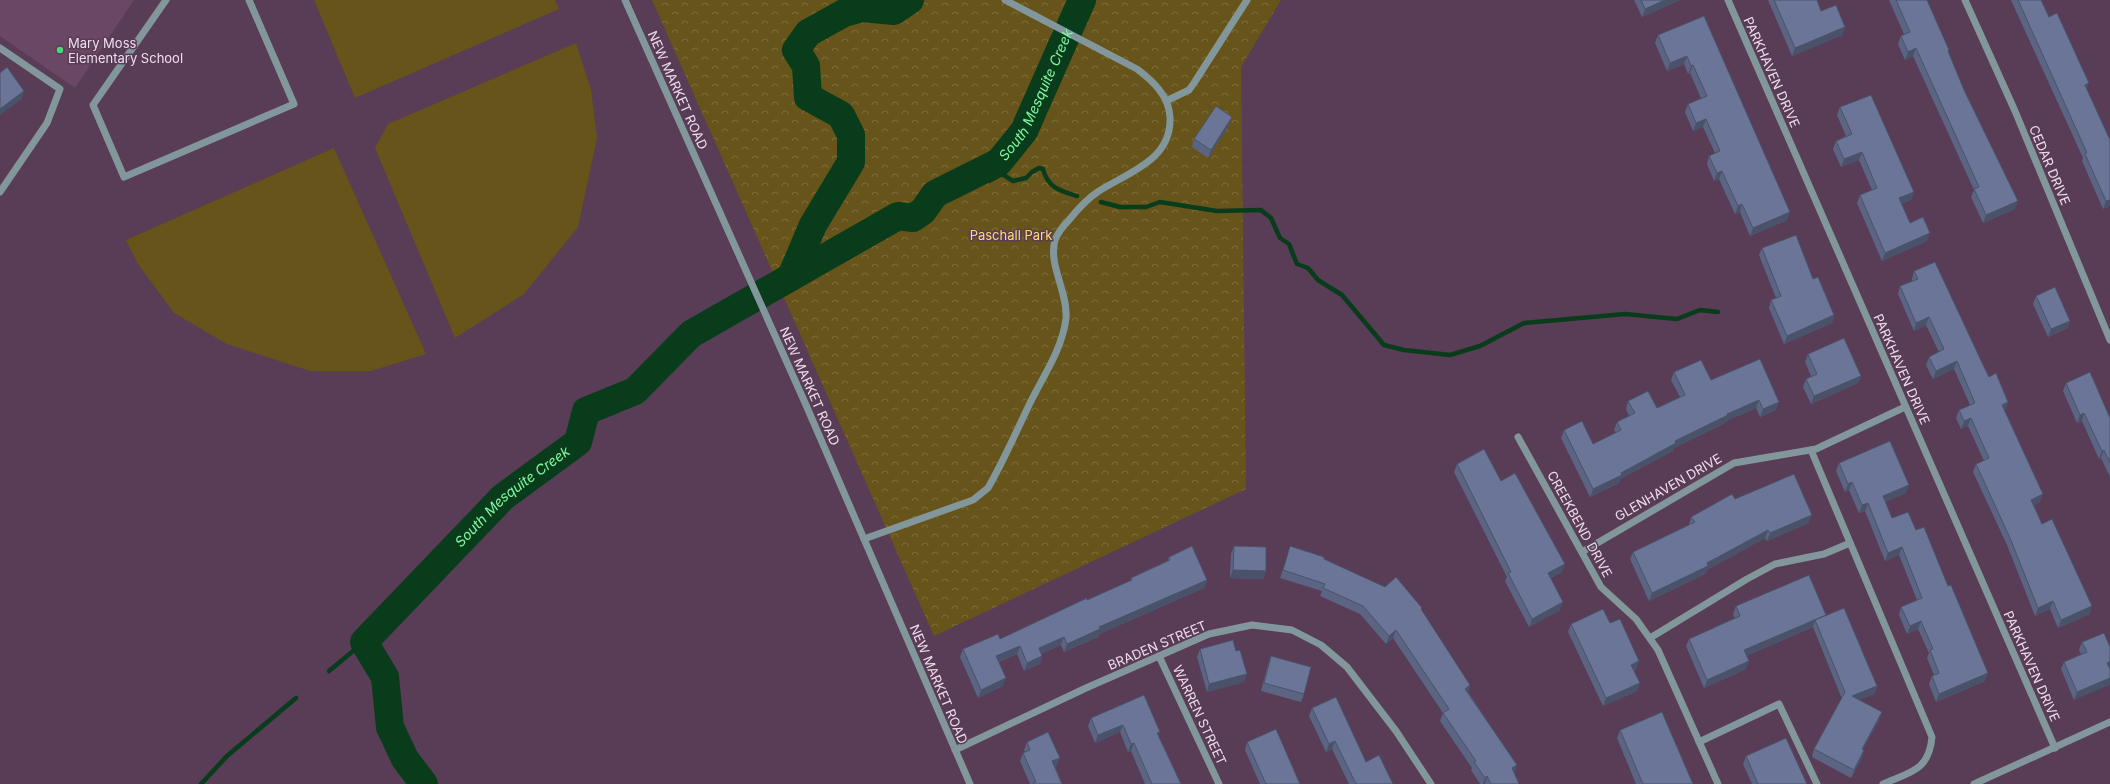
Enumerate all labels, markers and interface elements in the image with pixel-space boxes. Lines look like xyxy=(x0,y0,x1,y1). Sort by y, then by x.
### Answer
street label: PARKHAVEN DRIVE xyxy=(1740,14,1804,130)
water label: South Mesquite Creek xyxy=(995,26,1076,164)
street label: NEW MARKET ROAD xyxy=(645,28,711,152)
place label: Mary Moss Elementary School xyxy=(68,35,183,66)
marker: Mary Moss Elementary School xyxy=(55,45,65,55)
street label: CEDAR DRIVE xyxy=(2026,123,2074,207)
park label: Paschall Park xyxy=(970,227,1052,243)
street label: PARKHAVEN DRIVE xyxy=(1870,311,1934,427)
street label: NEW MARKET ROAD xyxy=(777,324,843,448)
water label: South Mesquite Creek xyxy=(451,442,573,550)
street label: GLENHAVEN DRIVE xyxy=(1612,450,1724,524)
street label: CREEKBEND DRIVE xyxy=(1544,468,1616,580)
street label: PARKHAVEN DRIVE xyxy=(2000,608,2064,724)
street label: BRADEN STREET xyxy=(1105,617,1209,673)
street label: NEW MARKET ROAD xyxy=(907,622,971,746)
street label: WARREN STREET xyxy=(1170,663,1230,767)

